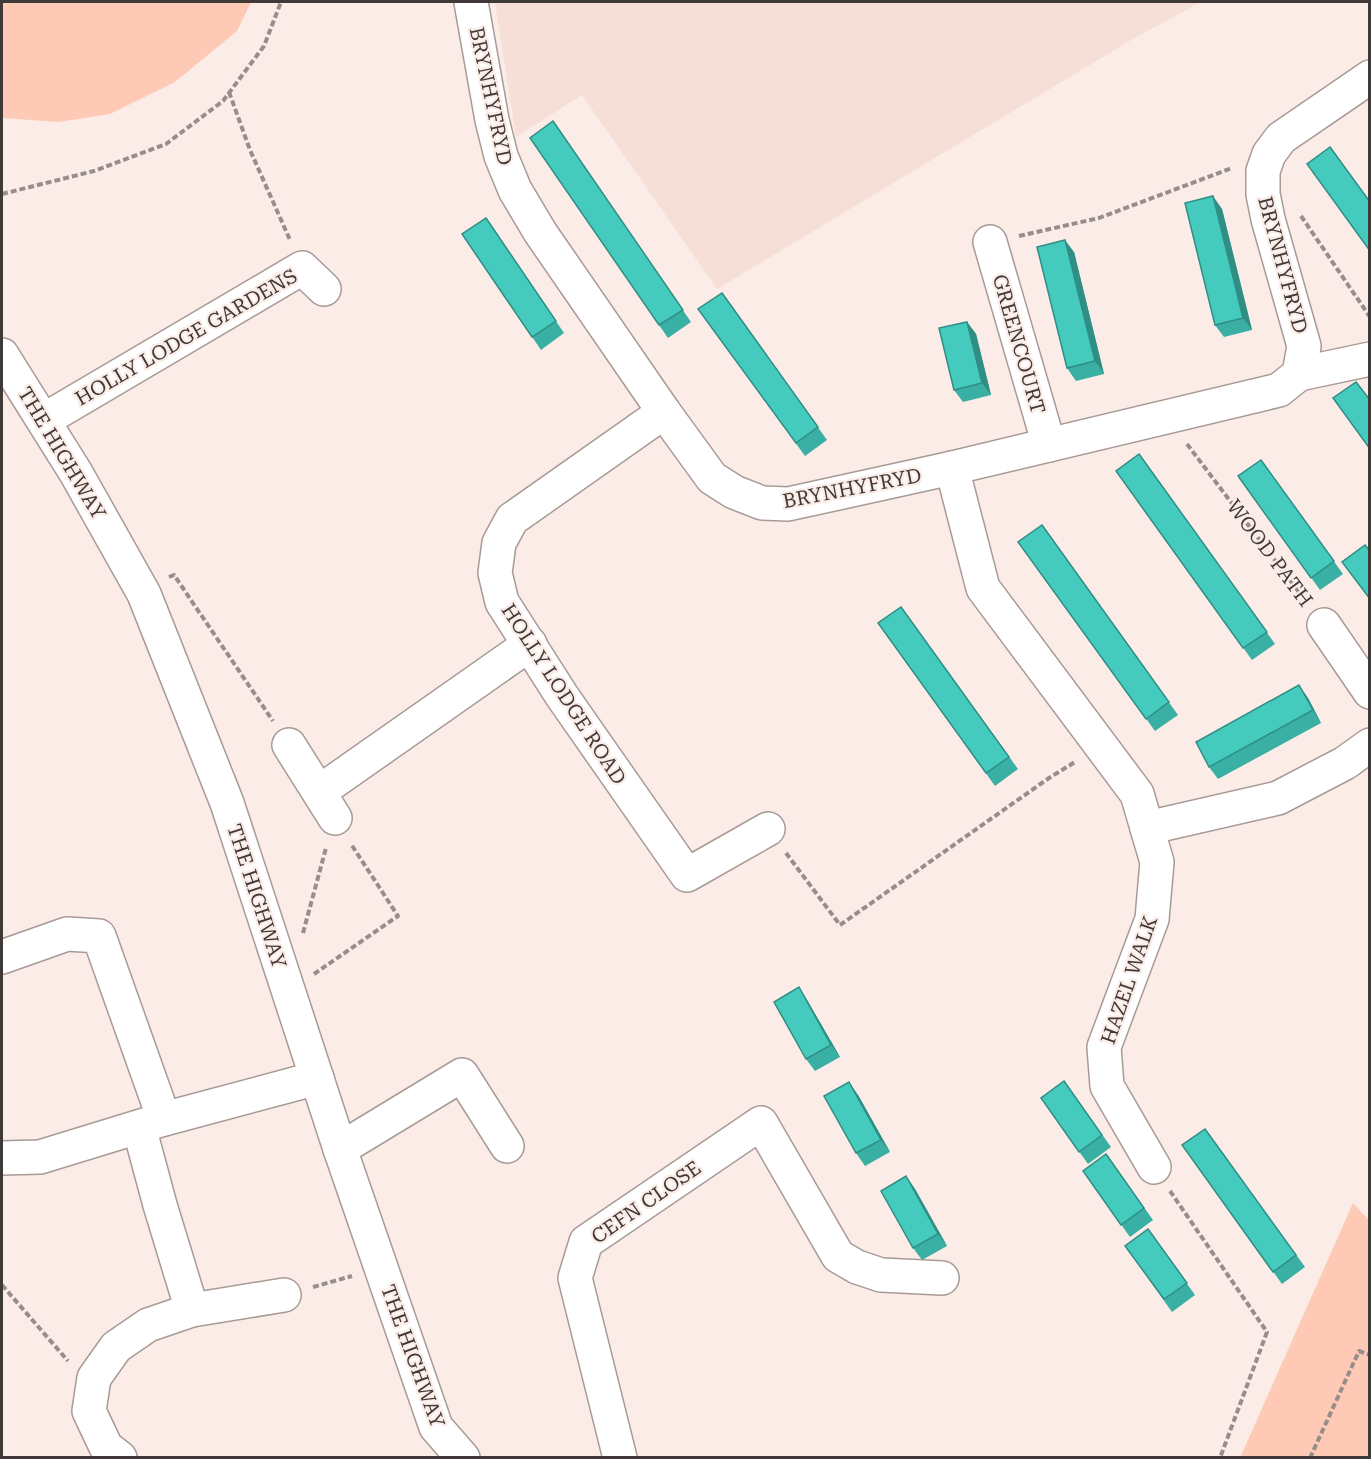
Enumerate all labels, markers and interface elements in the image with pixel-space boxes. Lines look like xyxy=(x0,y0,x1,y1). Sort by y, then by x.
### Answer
street label: BRYNHYFRYD xyxy=(465,25,517,167)
street label: BRYNHYFRYD xyxy=(1253,194,1313,336)
street label: HOLLY LODGE GARDENS xyxy=(71,264,301,410)
street label: GREENCOURT xyxy=(988,271,1050,417)
street label: THE HIGHWAY xyxy=(13,382,111,524)
street label: BRYNHYFRYD xyxy=(781,463,923,513)
street label: WOOD PATH xyxy=(1222,495,1318,611)
street label: HOLLY LODGE ROAD xyxy=(497,599,631,789)
street label: THE HIGHWAY xyxy=(222,821,292,971)
street label: HAZEL WALK xyxy=(1096,912,1162,1047)
street label: CEFN CLOSE xyxy=(587,1155,705,1249)
street label: THE HIGHWAY xyxy=(376,1281,450,1431)

